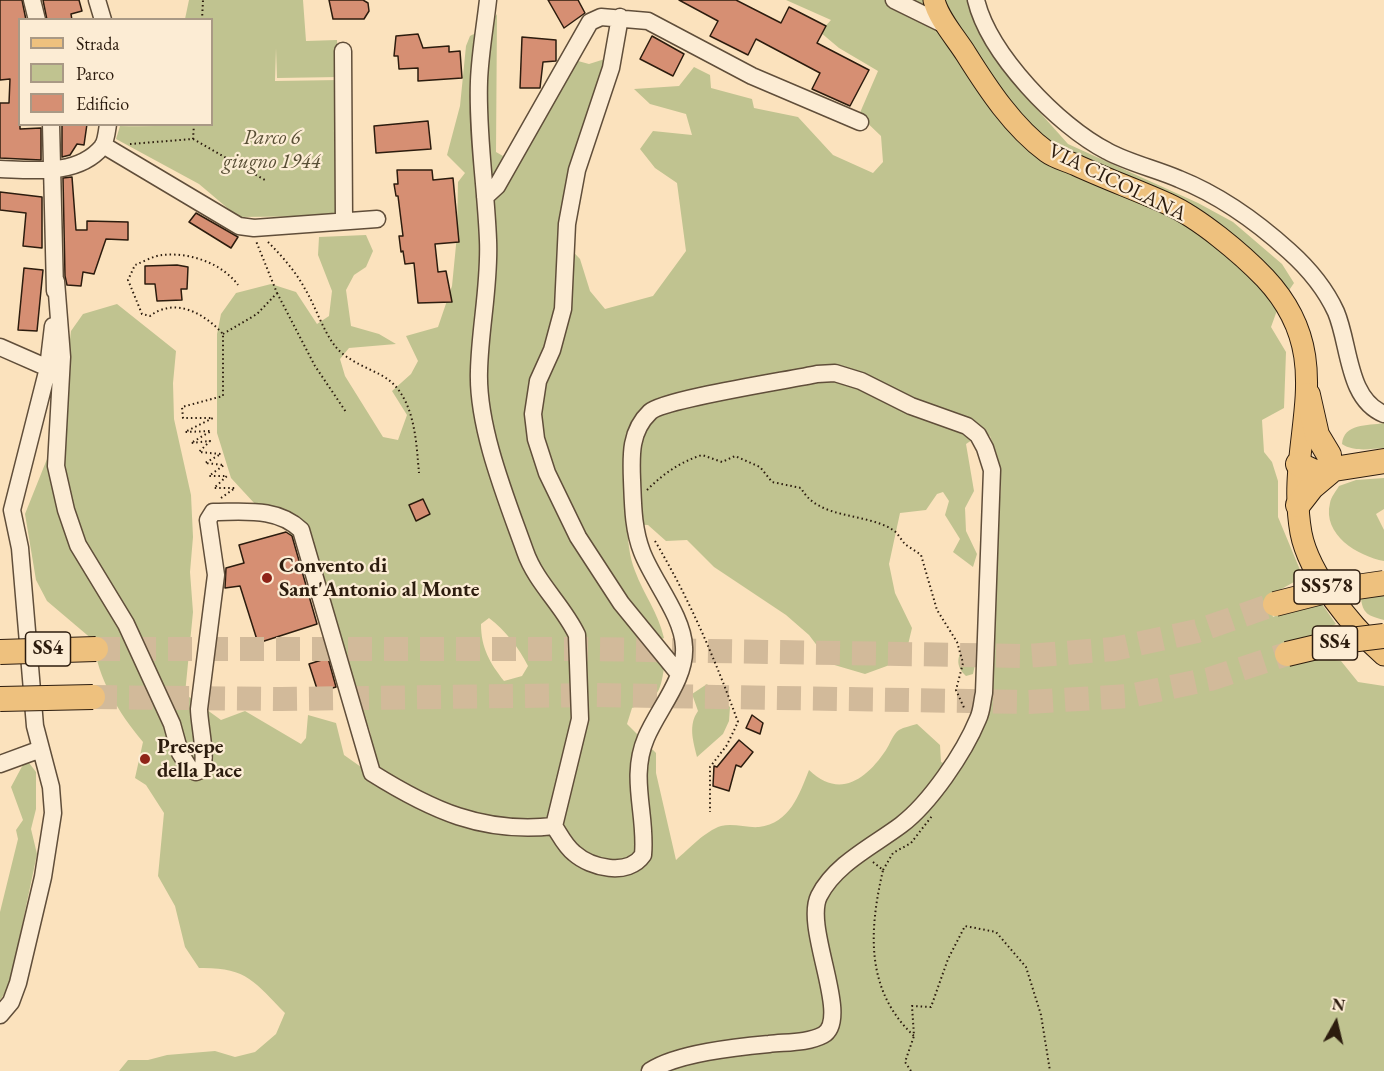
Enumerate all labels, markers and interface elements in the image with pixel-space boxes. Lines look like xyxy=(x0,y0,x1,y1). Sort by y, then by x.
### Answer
legend xyxy=(18,18,213,126)
text: Strada xyxy=(76,32,120,55)
text: Parco xyxy=(76,62,114,85)
text: Edificio xyxy=(76,92,129,115)
park label: Parco 6 giugno 1944 xyxy=(223,125,321,175)
street label: VIA CICOLANA xyxy=(1044,139,1190,227)
place label: Convento di Sant'Antonio al Monte xyxy=(279,553,479,603)
road number: SS578 xyxy=(1294,570,1360,604)
marker: Convento di Sant'Antonio al Monte xyxy=(260,571,274,585)
road number: SS4 xyxy=(1312,626,1358,660)
road number: SS4 xyxy=(26,632,70,666)
place label: Presepe della Pace xyxy=(157,734,242,784)
marker: Presepe della Pace xyxy=(138,752,152,766)
north arrow xyxy=(1306,993,1366,1053)
text: N xyxy=(1331,993,1346,1016)

